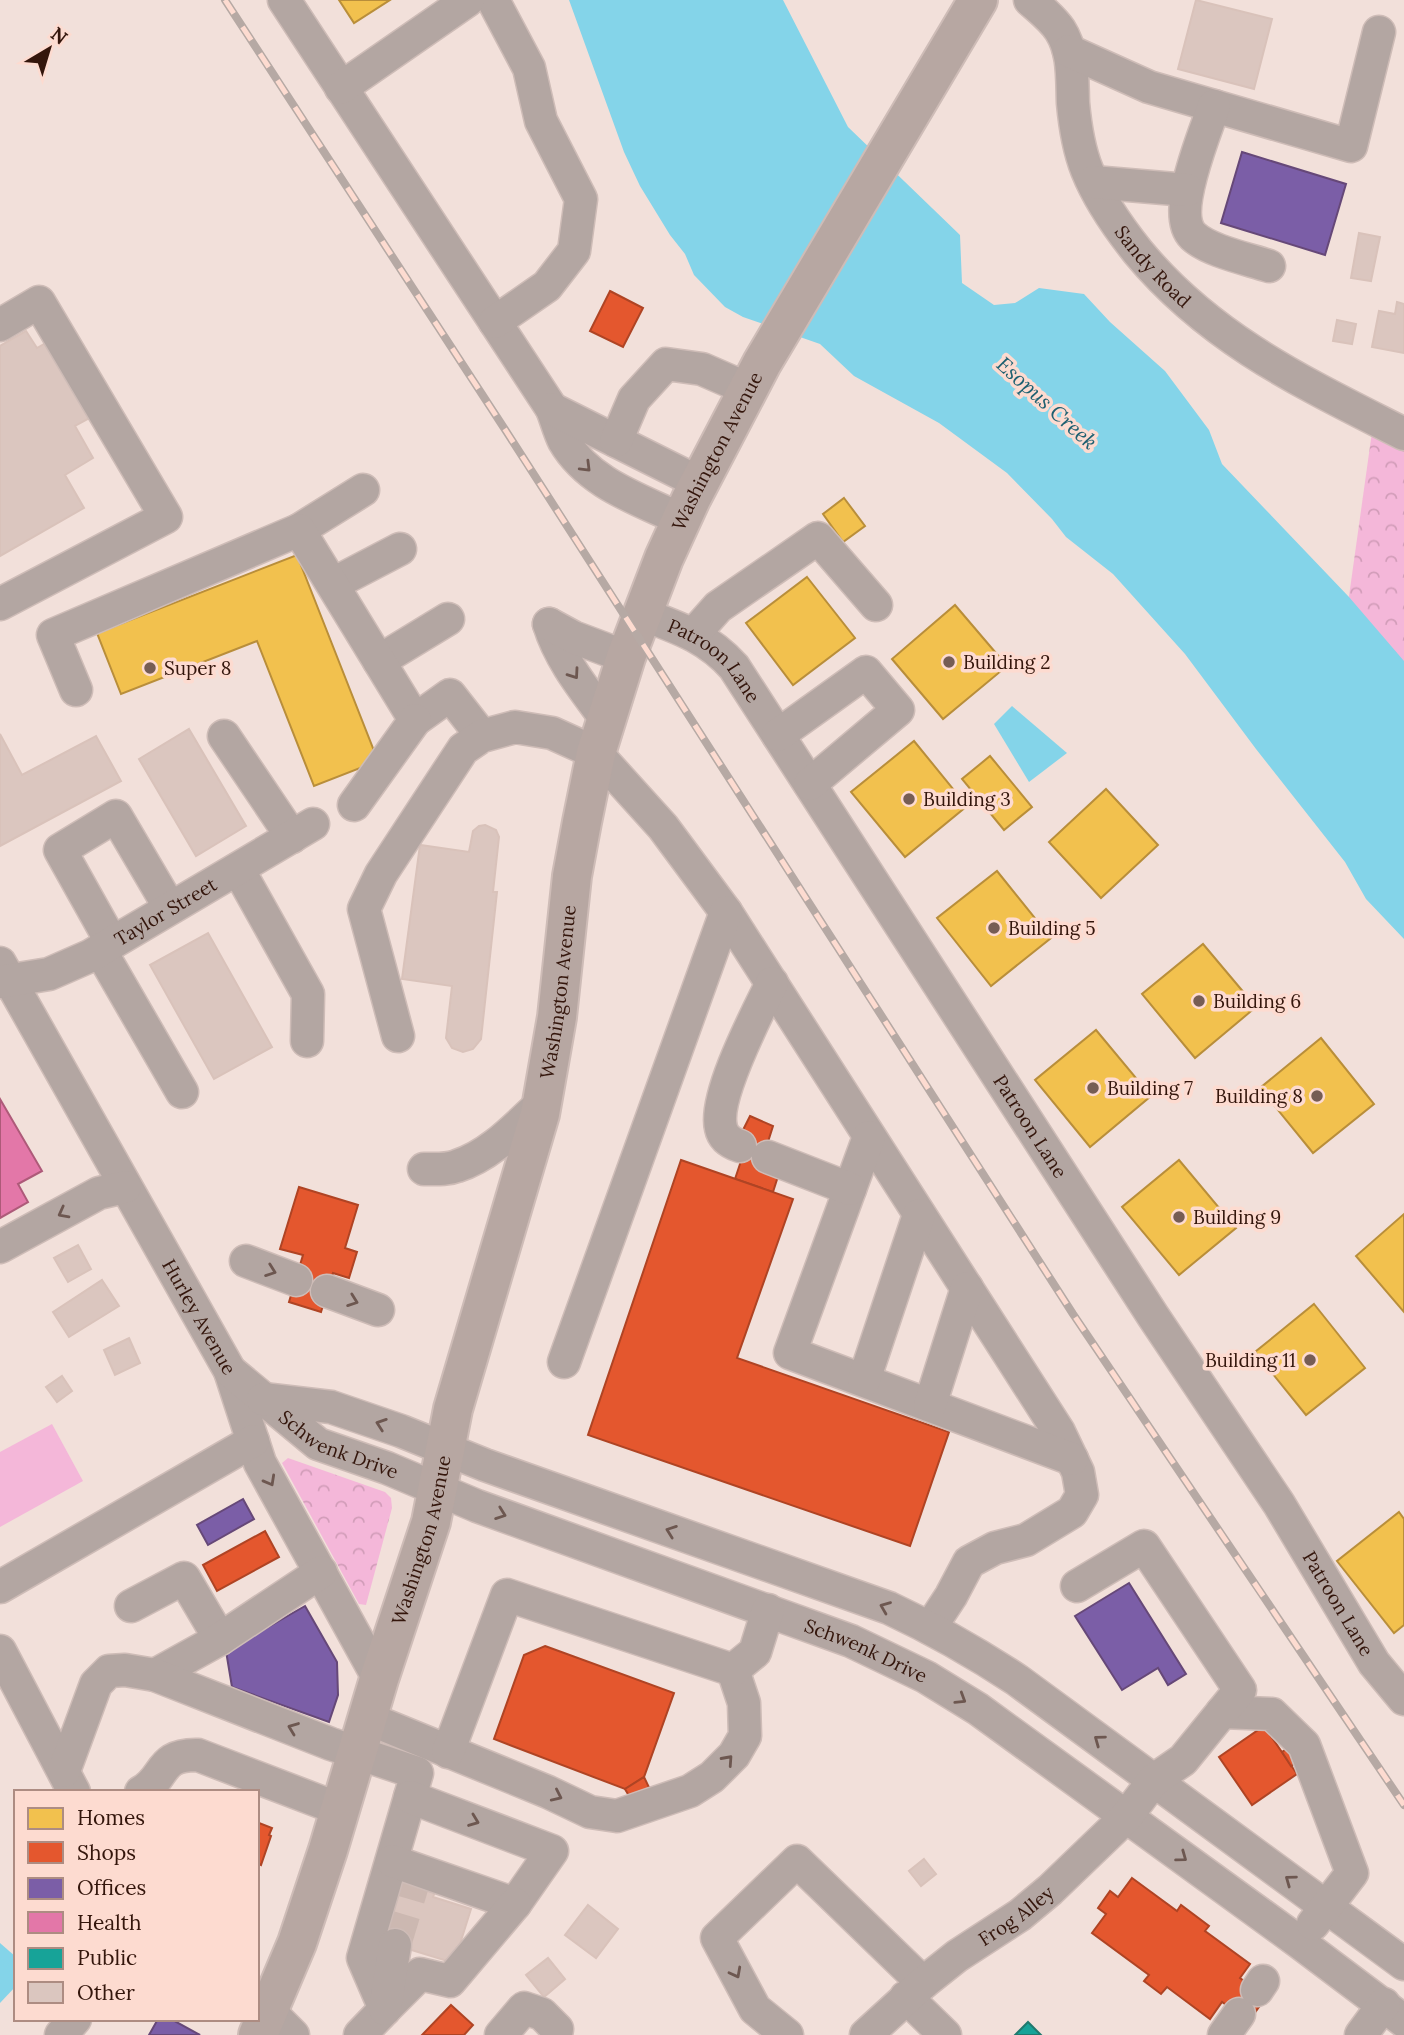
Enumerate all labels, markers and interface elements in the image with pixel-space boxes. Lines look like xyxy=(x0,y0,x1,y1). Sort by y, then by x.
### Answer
north arrow xyxy=(14,14,84,84)
text: N xyxy=(46,22,73,50)
street label: Sandy Road xyxy=(1110,221,1196,312)
water label: Esopus Creek xyxy=(991,351,1103,455)
street label: Washington Avenue xyxy=(666,368,767,534)
one-way arrow xyxy=(578,459,591,472)
street label: Patroon Lane xyxy=(664,613,766,707)
place label: Building 2 xyxy=(963,650,1050,674)
marker: Building 2 xyxy=(941,654,957,670)
place label: Super 8 xyxy=(164,656,232,680)
marker: Super 8 xyxy=(142,660,158,676)
one-way arrow xyxy=(566,666,578,679)
place label: Building 3 xyxy=(923,787,1011,811)
marker: Building 3 xyxy=(901,791,917,807)
street label: Taylor Street xyxy=(110,872,221,951)
street label: Washington Avenue xyxy=(534,904,581,1081)
place label: Building 5 xyxy=(1008,916,1096,940)
marker: Building 5 xyxy=(986,920,1002,936)
place label: Building 6 xyxy=(1213,989,1301,1013)
marker: Building 6 xyxy=(1191,993,1207,1009)
street label: Patroon Lane xyxy=(988,1070,1073,1182)
place label: Building 7 xyxy=(1107,1076,1193,1100)
marker: Building 7 xyxy=(1085,1080,1101,1096)
place label: Building 8 xyxy=(1215,1084,1303,1108)
marker: Building 8 xyxy=(1309,1088,1325,1104)
one-way arrow xyxy=(58,1205,70,1218)
place label: Building 9 xyxy=(1193,1205,1281,1229)
marker: Building 9 xyxy=(1171,1209,1187,1225)
street label: Hurley Avenue xyxy=(157,1255,241,1379)
one-way arrow xyxy=(264,1262,276,1276)
one-way arrow xyxy=(346,1292,358,1306)
place label: Building 11 xyxy=(1205,1348,1296,1372)
marker: Building 11 xyxy=(1302,1352,1318,1368)
street label: Schwenk Drive xyxy=(274,1405,402,1484)
one-way arrow xyxy=(376,1418,388,1432)
street label: Washington Avenue xyxy=(386,1453,456,1628)
one-way arrow xyxy=(262,1473,275,1486)
one-way arrow xyxy=(494,1506,507,1520)
one-way arrow xyxy=(666,1525,678,1539)
street label: Patroon Lane xyxy=(1298,1546,1379,1660)
one-way arrow xyxy=(880,1602,892,1616)
street label: Schwenk Drive xyxy=(801,1613,931,1688)
one-way arrow xyxy=(954,1690,967,1703)
one-way arrow xyxy=(287,1723,299,1737)
one-way arrow xyxy=(1094,1736,1107,1748)
one-way arrow xyxy=(720,1755,732,1768)
one-way arrow xyxy=(550,1788,562,1802)
legend xyxy=(14,1790,259,2021)
text: Homes xyxy=(77,1804,145,1831)
one-way arrow xyxy=(468,1813,480,1827)
text: Shops xyxy=(77,1839,136,1866)
one-way arrow xyxy=(1174,1849,1187,1861)
text: Offices xyxy=(77,1874,146,1901)
one-way arrow xyxy=(1285,1876,1297,1888)
street label: Frog Alley xyxy=(974,1880,1058,1951)
text: Health xyxy=(77,1909,142,1936)
text: Public xyxy=(77,1944,137,1971)
one-way arrow xyxy=(728,1966,741,1978)
text: Other xyxy=(77,1979,135,2006)

